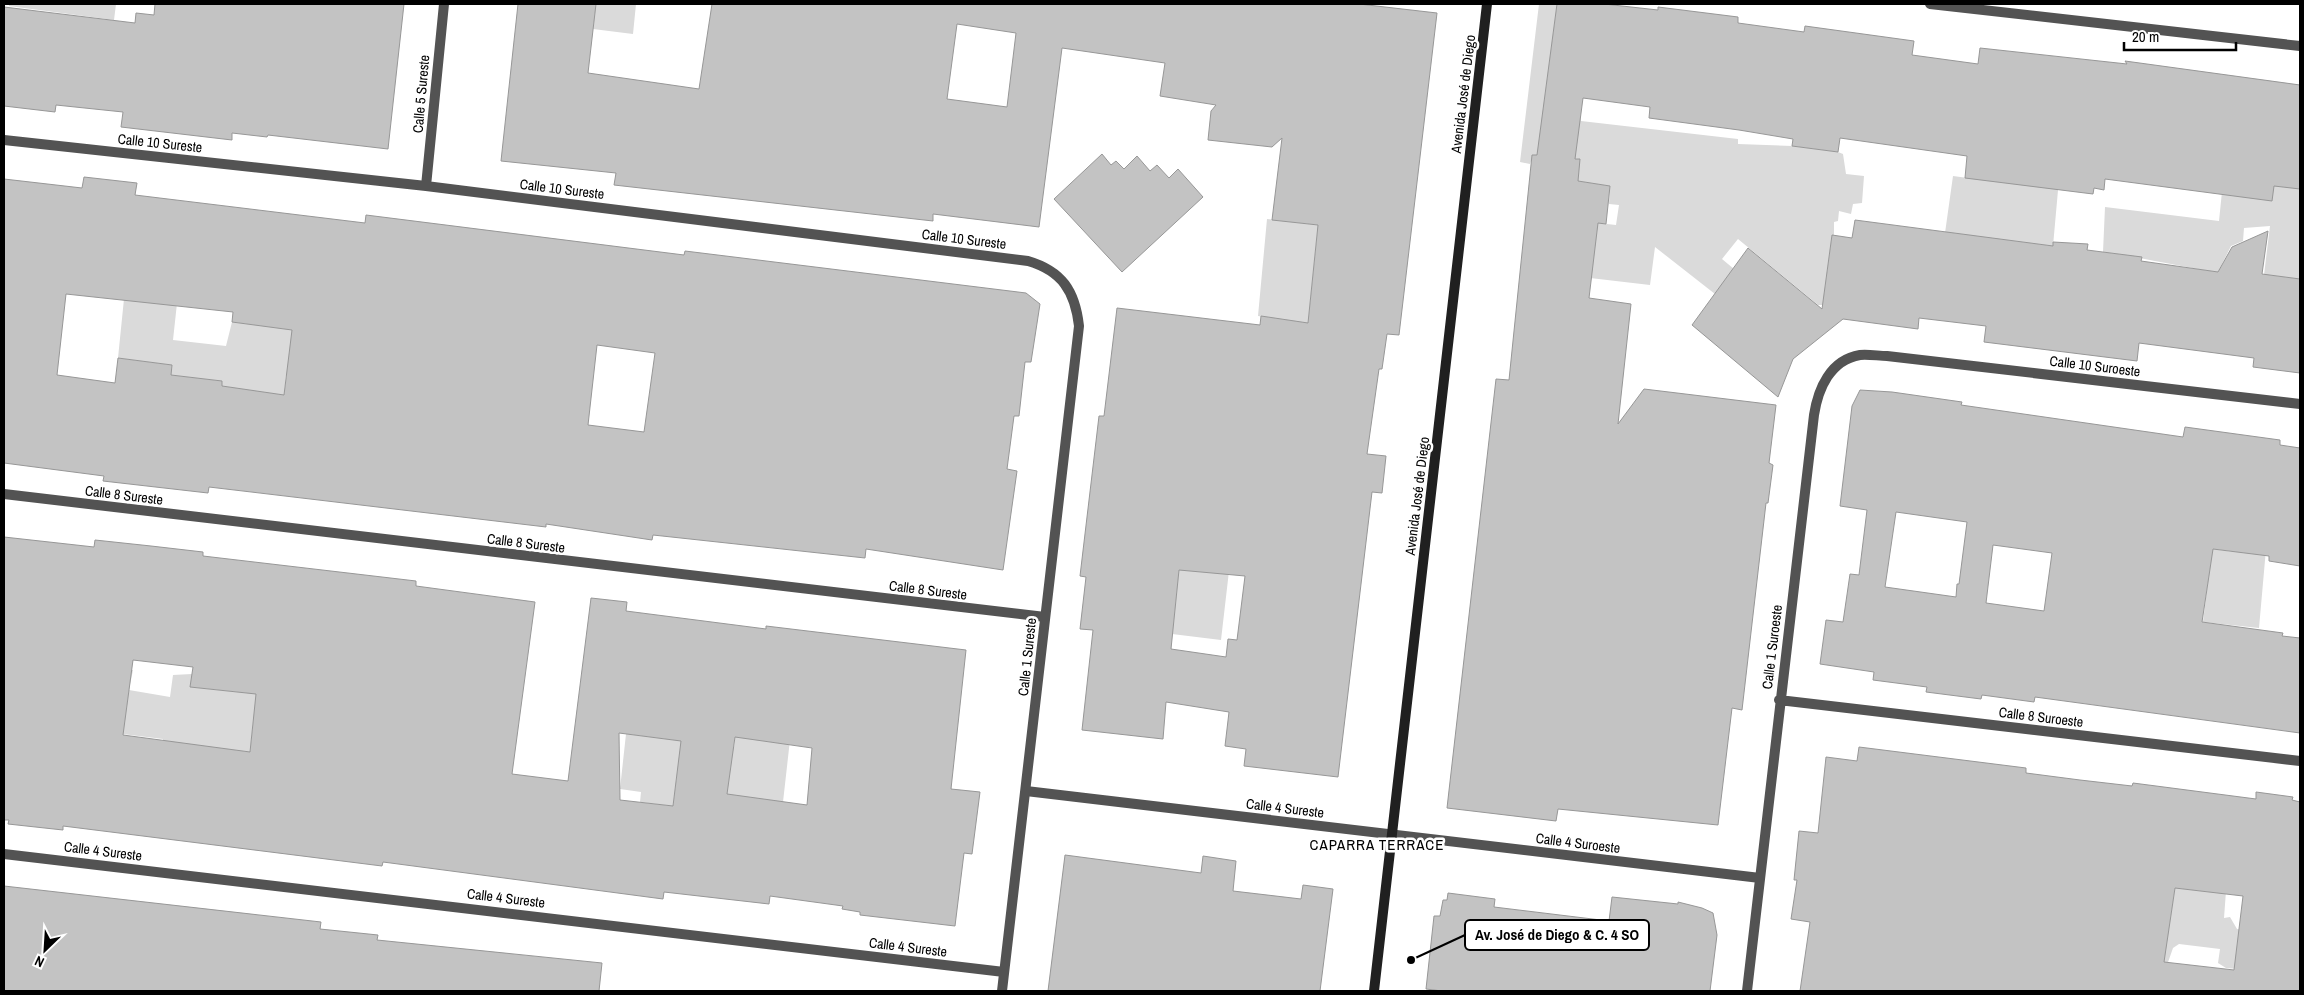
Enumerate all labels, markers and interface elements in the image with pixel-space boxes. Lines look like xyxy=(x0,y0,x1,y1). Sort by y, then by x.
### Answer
scale bar xyxy=(2124,20,2236,52)
text: 20 m xyxy=(2132,26,2159,47)
street label: Avenida José de Diego xyxy=(1447,34,1479,155)
street label: Calle 5 Sureste xyxy=(409,54,433,134)
street label: Calle 10 Sureste xyxy=(117,130,203,156)
street label: Calle 10 Sureste xyxy=(519,175,605,203)
street label: Calle 10 Sureste xyxy=(921,225,1007,253)
street label: Calle 10 Suroeste xyxy=(2049,352,2141,380)
street label: Avenida José de Diego xyxy=(1401,436,1433,557)
street label: Calle 8 Sureste xyxy=(84,481,164,509)
street label: Calle 8 Sureste xyxy=(486,529,566,557)
street label: Calle 8 Sureste xyxy=(888,576,968,604)
street label: Calle 1 Suroeste xyxy=(1758,604,1786,690)
street label: Calle 1 Sureste xyxy=(1014,617,1040,697)
street label: Calle 8 Suroeste xyxy=(1998,703,2084,731)
street label: Calle 4 Sureste xyxy=(1245,794,1325,822)
street label: Calle 4 Suroeste xyxy=(1535,829,1621,857)
district label: CAPARRA TERRACE xyxy=(1310,834,1444,855)
street label: Calle 4 Sureste xyxy=(63,837,143,865)
street label: Calle 4 Sureste xyxy=(466,884,546,912)
callout: Av. José de Diego & C. 4 SO xyxy=(1465,920,1649,950)
text: Av. José de Diego & C. 4 SO xyxy=(1475,924,1639,945)
north arrow xyxy=(20,925,70,975)
street label: Calle 4 Sureste xyxy=(868,933,948,961)
text: N xyxy=(32,952,47,972)

